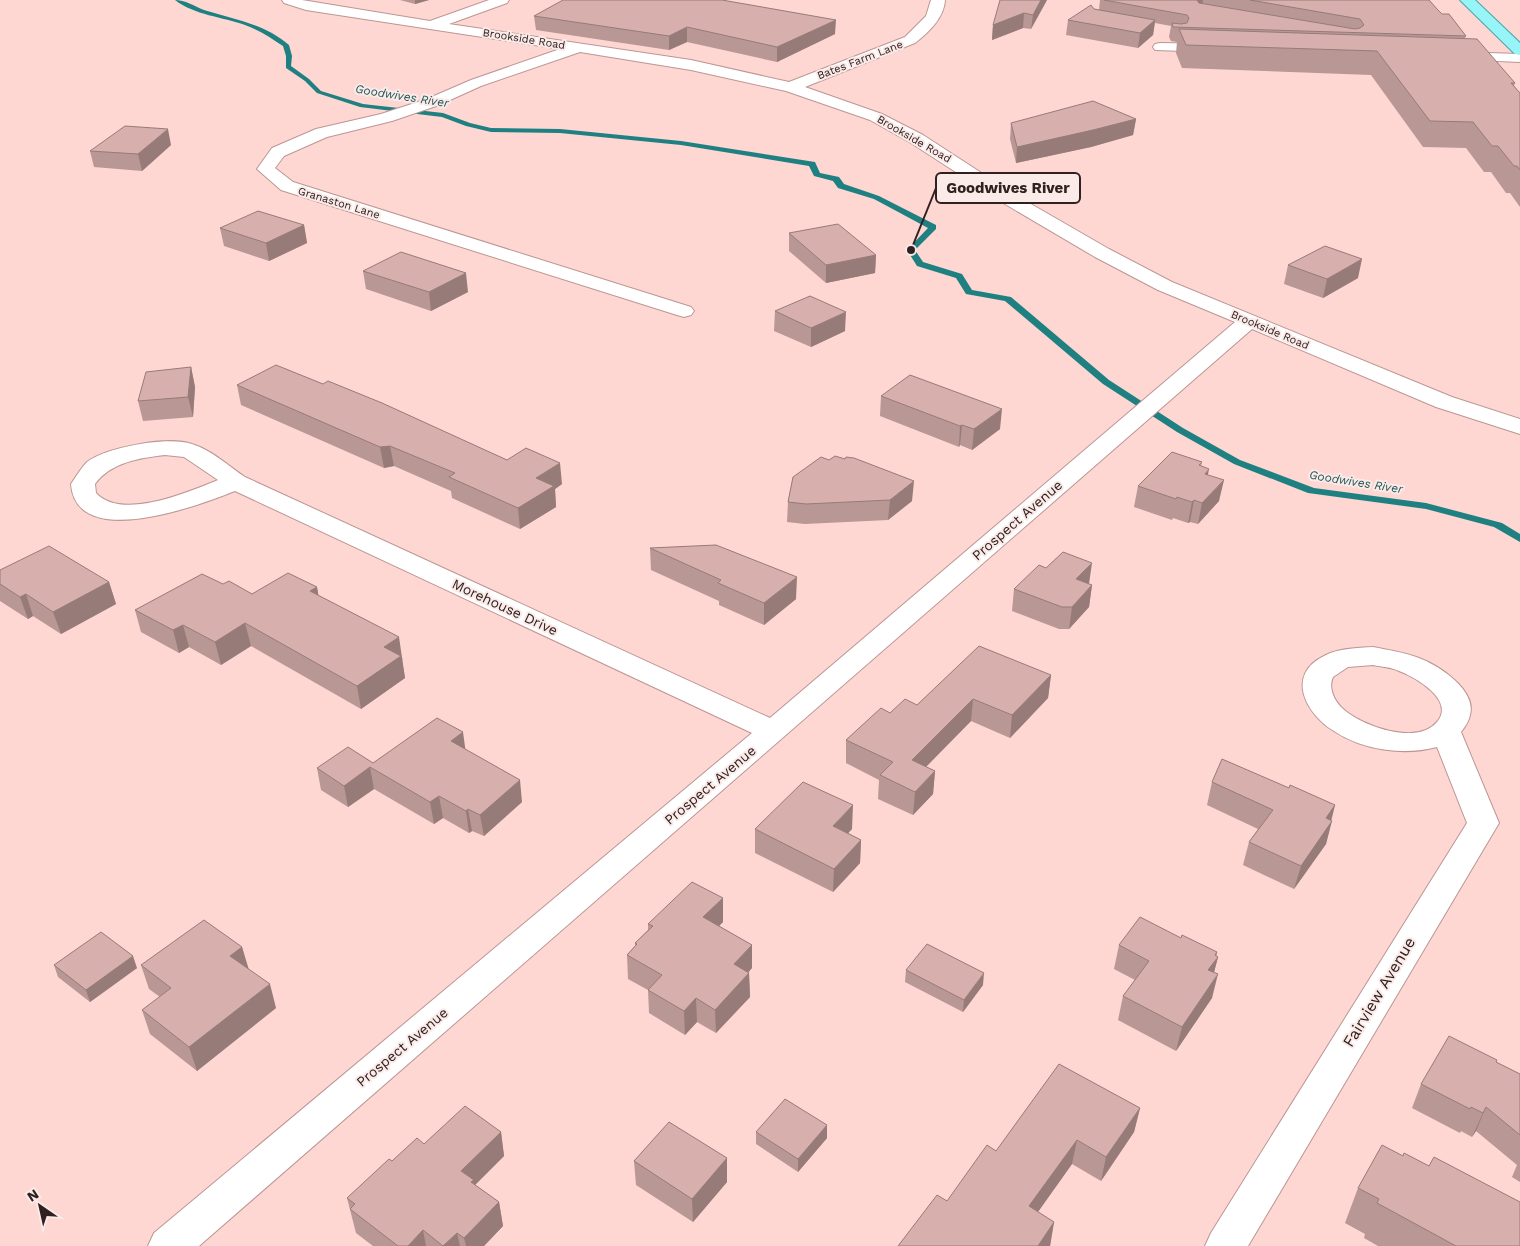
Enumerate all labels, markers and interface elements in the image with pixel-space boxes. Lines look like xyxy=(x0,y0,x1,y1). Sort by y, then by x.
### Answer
street label: Brookside Road xyxy=(482,26,566,52)
street label: Bates Farm Lane xyxy=(815,38,905,82)
water label: Goodwives River xyxy=(354,82,451,111)
street label: Brookside Road xyxy=(875,113,953,165)
callout: Goodwives River xyxy=(936,173,1080,203)
text: Goodwives River xyxy=(946,179,1070,197)
street label: Granaston Lane xyxy=(296,184,382,222)
street label: Brookside Road xyxy=(1229,308,1311,352)
water label: Goodwives River xyxy=(1308,468,1405,497)
street label: Prospect Avenue xyxy=(969,477,1065,563)
street label: Morehouse Drive xyxy=(450,576,560,638)
street label: Prospect Avenue xyxy=(661,742,759,828)
street label: Fairview Avenue xyxy=(1339,934,1419,1050)
street label: Prospect Avenue xyxy=(353,1004,451,1090)
north arrow xyxy=(15,1181,65,1231)
text: N xyxy=(24,1186,42,1205)

